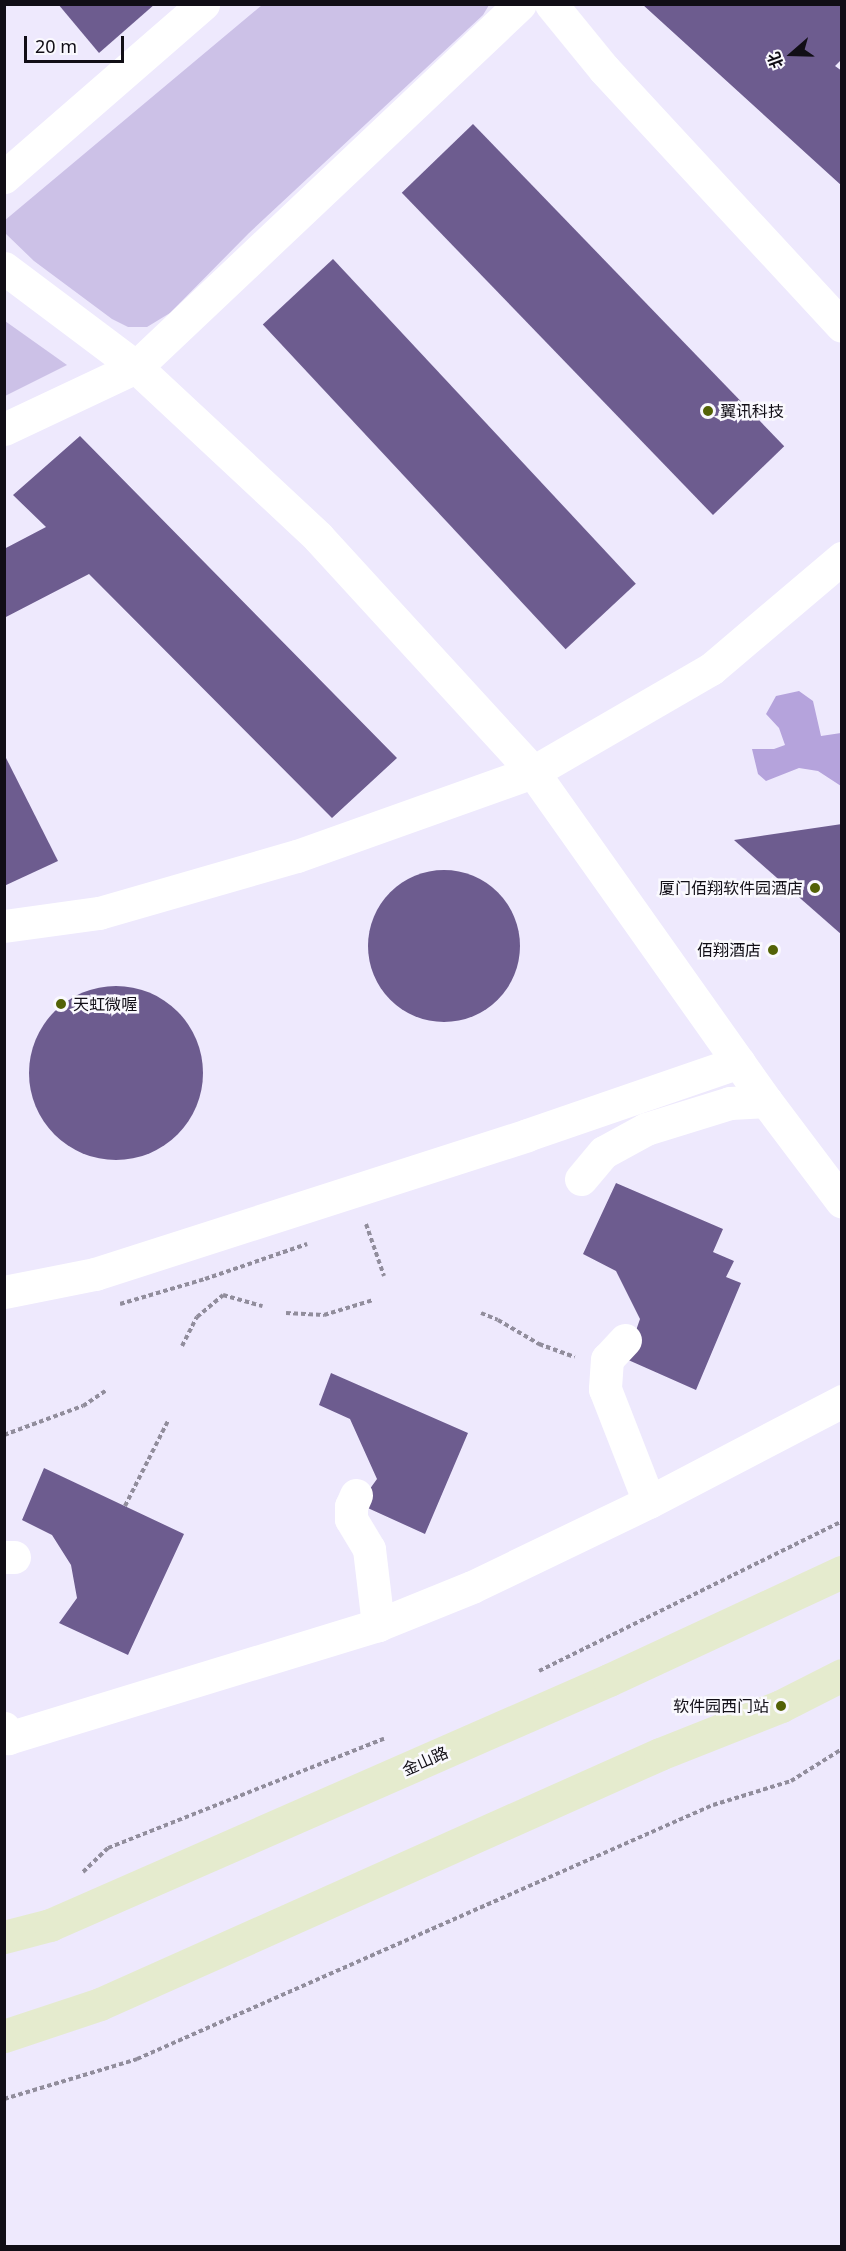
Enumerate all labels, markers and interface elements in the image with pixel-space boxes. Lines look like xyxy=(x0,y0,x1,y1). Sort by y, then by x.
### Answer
scale bar xyxy=(27,24,128,62)
north arrow xyxy=(762,24,822,84)
text: 20 m xyxy=(35,34,77,58)
text: 北 xyxy=(762,49,788,71)
place label: 翼讯科技 xyxy=(720,401,784,421)
marker: 翼讯科技 xyxy=(701,404,715,418)
place label: 厦门佰翔软件园酒店 xyxy=(659,878,803,898)
marker: 厦门佰翔软件园酒店 xyxy=(808,881,822,895)
place label: 佰翔酒店 xyxy=(697,940,761,960)
marker: 佰翔酒店 xyxy=(766,943,780,957)
place label: 天虹微喔 xyxy=(73,994,137,1014)
marker: 天虹微喔 xyxy=(54,997,68,1011)
place label: 软件园西门站 xyxy=(673,1696,769,1716)
marker: 软件园西门站 xyxy=(774,1699,788,1713)
street label: 金山路 xyxy=(399,1742,451,1780)

